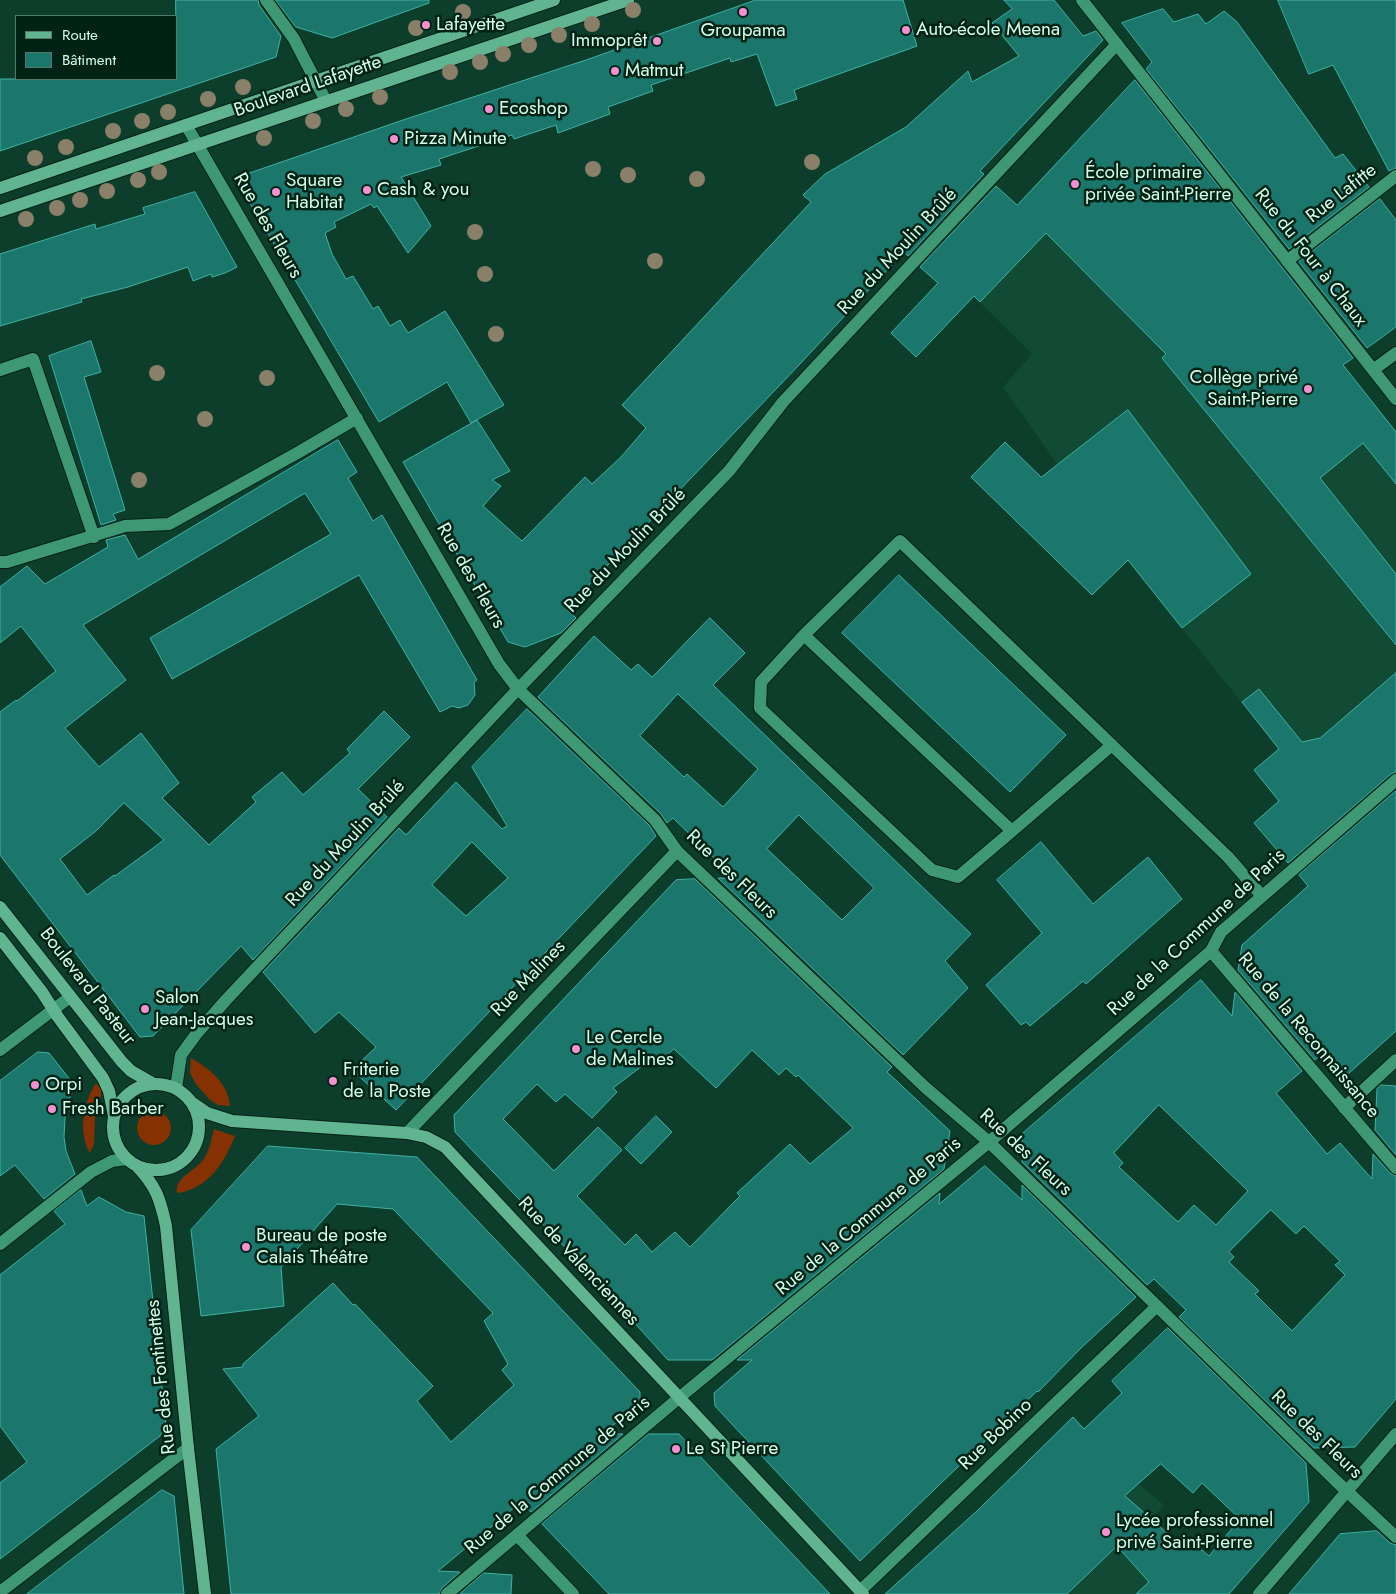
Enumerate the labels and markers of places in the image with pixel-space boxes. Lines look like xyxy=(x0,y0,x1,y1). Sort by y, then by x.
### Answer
marker: Groupama xyxy=(737,6,749,18)
place label: Lafayette xyxy=(436,14,505,36)
marker: Lafayette xyxy=(420,19,432,31)
place label: Auto-école Meena xyxy=(916,19,1060,41)
place label: Groupama xyxy=(700,20,786,42)
marker: Auto-école Meena xyxy=(900,24,912,36)
place label: Immoprêt xyxy=(571,30,647,52)
marker: Immoprêt xyxy=(651,35,663,47)
place label: Matmut xyxy=(625,60,683,82)
marker: Matmut xyxy=(609,65,621,77)
place label: Ecoshop xyxy=(499,98,568,120)
marker: Ecoshop xyxy=(483,103,495,115)
place label: Pizza Minute xyxy=(404,128,507,150)
marker: Pizza Minute xyxy=(388,133,400,145)
place label: École primaire privée Saint-Pierre xyxy=(1085,162,1231,206)
place label: Square Habitat xyxy=(286,170,343,214)
marker: École primaire privée Saint-Pierre xyxy=(1069,178,1081,190)
place label: Cash & you xyxy=(377,179,469,201)
marker: Cash & you xyxy=(361,184,373,196)
marker: Square Habitat xyxy=(270,186,282,198)
place label: Collège privé Saint-Pierre xyxy=(1190,367,1298,411)
marker: Collège privé Saint-Pierre xyxy=(1302,383,1314,395)
place label: Salon Jean-Jacques xyxy=(155,987,253,1031)
marker: Salon Jean-Jacques xyxy=(139,1003,151,1015)
place label: Le Cercle de Malines xyxy=(586,1027,674,1071)
marker: Le Cercle de Malines xyxy=(570,1043,582,1055)
place label: Friterie de la Poste xyxy=(343,1059,431,1103)
place label: Orpi xyxy=(45,1074,82,1096)
marker: Friterie de la Poste xyxy=(327,1075,339,1087)
marker: Orpi xyxy=(29,1079,41,1091)
place label: Fresh Barber xyxy=(62,1098,164,1120)
marker: Fresh Barber xyxy=(46,1103,58,1115)
place label: Bureau de poste Calais Théâtre xyxy=(256,1225,387,1269)
marker: Bureau de poste Calais Théâtre xyxy=(240,1241,252,1253)
place label: Le St Pierre xyxy=(686,1438,778,1460)
marker: Le St Pierre xyxy=(670,1443,682,1455)
place label: Lycée professionnel privé Saint-Pierre xyxy=(1116,1510,1273,1554)
marker: Lycée professionnel privé Saint-Pierre xyxy=(1100,1526,1112,1538)

